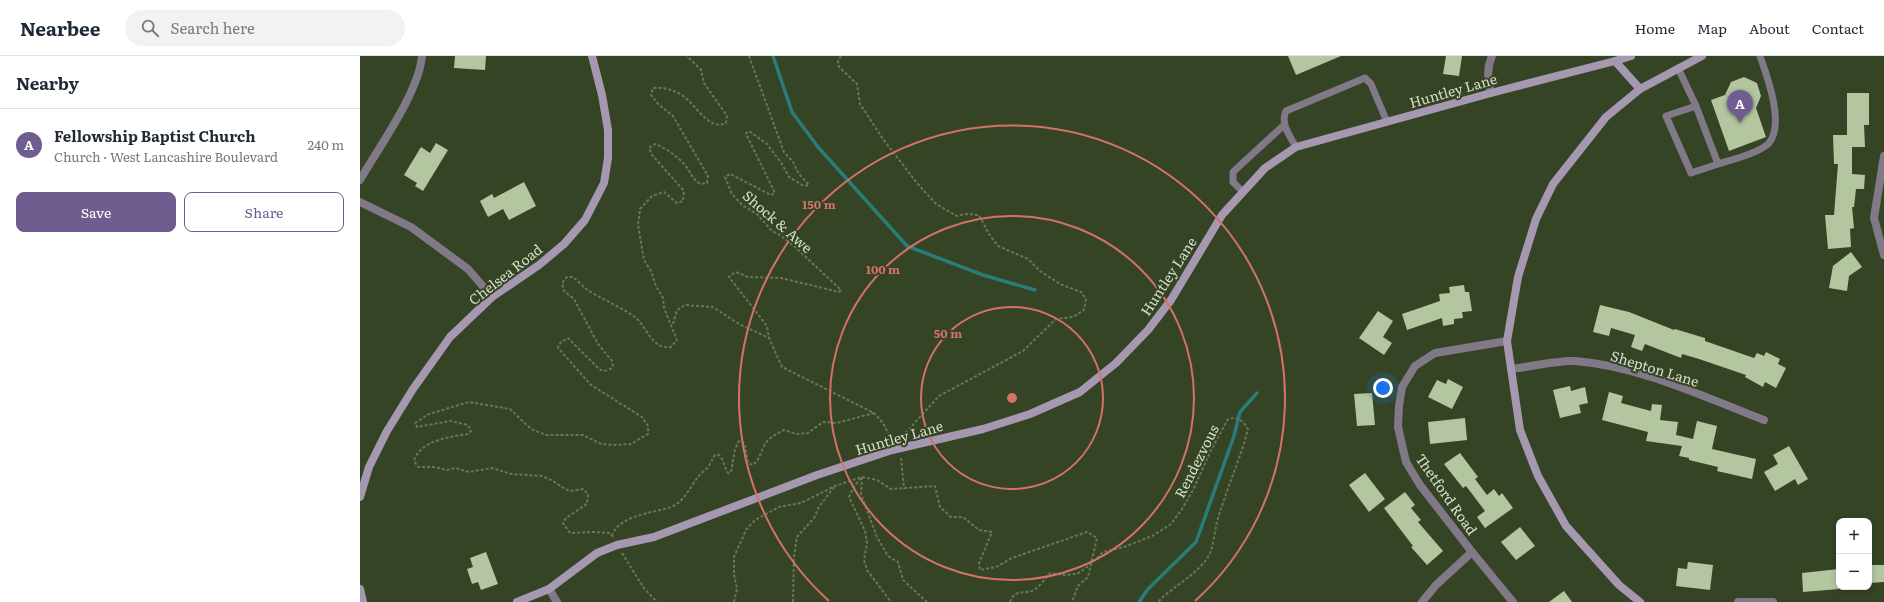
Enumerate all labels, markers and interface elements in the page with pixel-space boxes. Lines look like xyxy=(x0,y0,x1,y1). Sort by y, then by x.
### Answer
search box xyxy=(125,10,405,46)
text: Nearbee xyxy=(20,14,101,42)
text: Search here xyxy=(171,16,255,39)
icon: search xyxy=(139,17,161,39)
text: Home xyxy=(1635,18,1675,38)
text: Map xyxy=(1697,18,1727,38)
text: About xyxy=(1749,18,1790,38)
text: Contact xyxy=(1812,18,1864,38)
street label: Huntley Lane xyxy=(1407,68,1499,112)
text: Nearby xyxy=(16,70,79,95)
pin: A xyxy=(1727,90,1753,123)
text: Fellowship Baptist Church xyxy=(54,124,256,147)
text: A xyxy=(24,135,34,154)
text: 240 m xyxy=(308,135,344,154)
text: Church · West Lancashire Boulevard xyxy=(54,147,278,166)
street label: Shock & Awe xyxy=(739,185,817,257)
button: Save xyxy=(16,192,176,232)
button: Share xyxy=(184,192,344,232)
text: 150 m xyxy=(802,195,836,213)
street label: Huntley Lane xyxy=(1135,233,1201,319)
street label: Chelsea Road xyxy=(464,239,546,309)
text: 100 m xyxy=(866,260,900,278)
text: 50 m xyxy=(934,324,962,342)
street label: Shepton Lane xyxy=(1608,345,1702,391)
your location xyxy=(1373,378,1393,398)
centre of rings xyxy=(1005,391,1019,405)
street label: Huntley Lane xyxy=(853,415,945,459)
street label: Rendezvous xyxy=(1169,421,1223,501)
street label: Thetford Road xyxy=(1412,449,1483,539)
map controls xyxy=(1836,518,1872,590)
button: + xyxy=(1836,518,1872,554)
button: − xyxy=(1836,554,1872,590)

